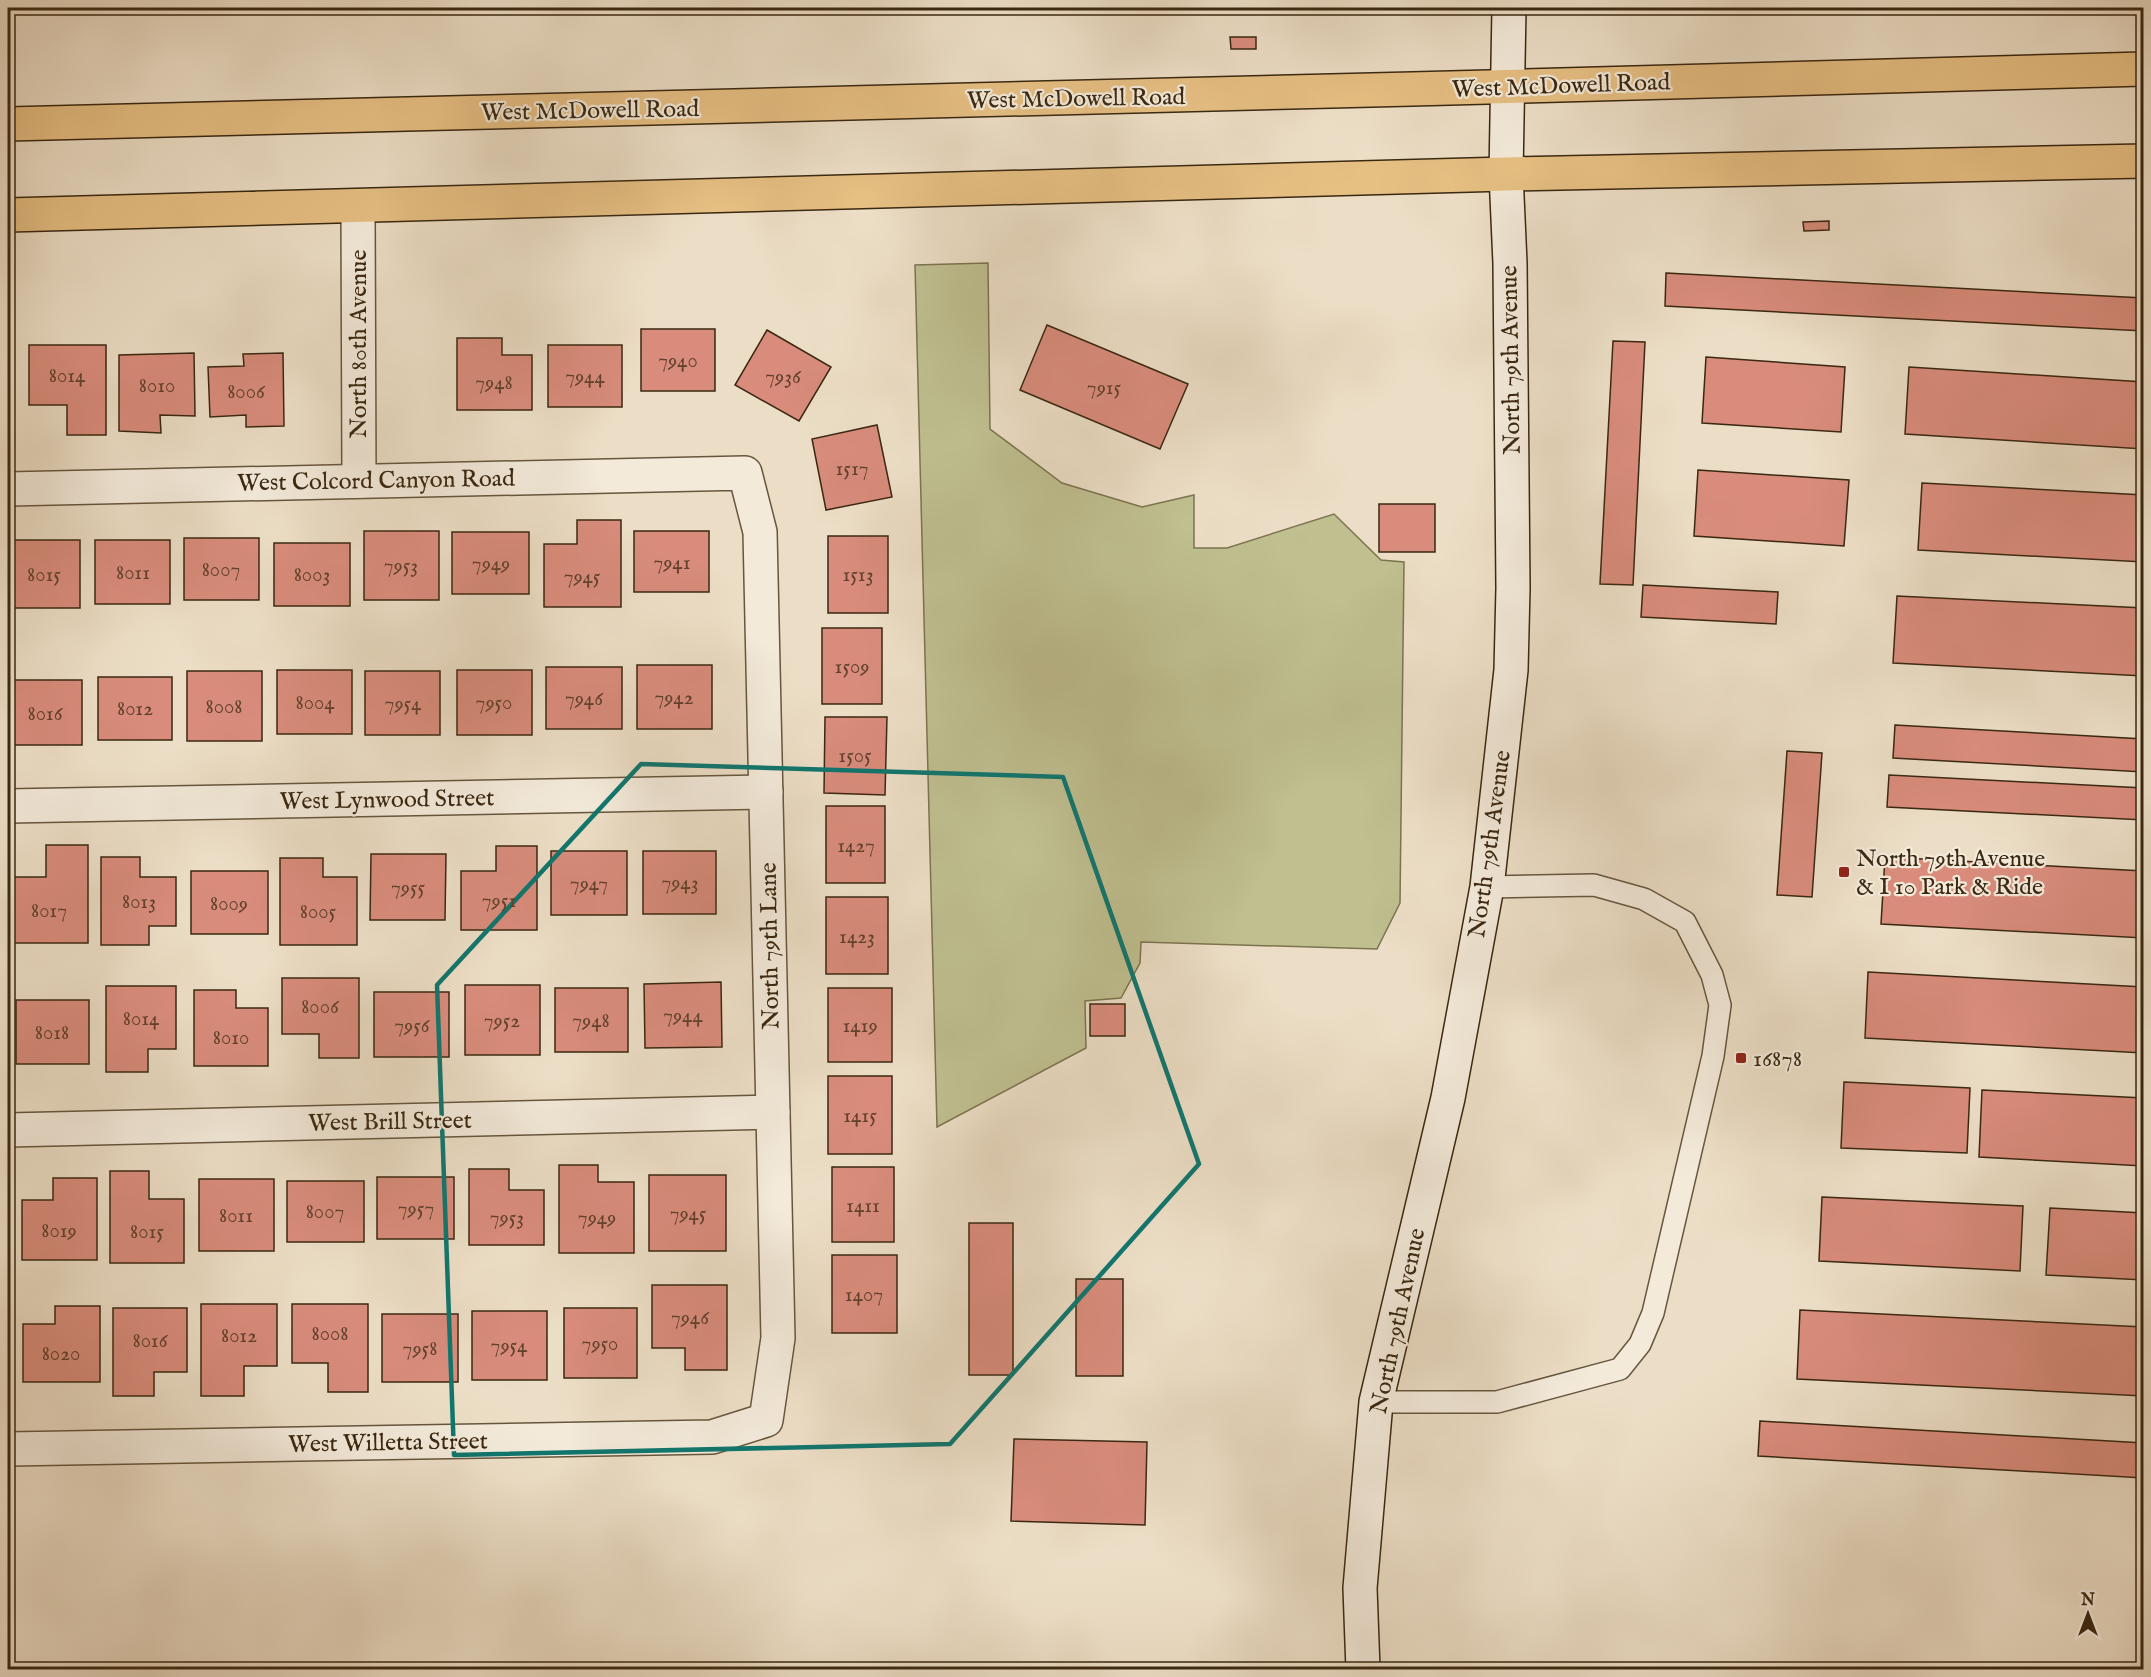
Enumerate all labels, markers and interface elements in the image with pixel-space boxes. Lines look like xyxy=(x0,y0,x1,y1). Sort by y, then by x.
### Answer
street label: West McDowell Road xyxy=(1451,67,1671,106)
street label: West McDowell Road xyxy=(967,82,1186,117)
street label: West McDowell Road xyxy=(481,94,700,129)
street label: North 80th Avenue xyxy=(344,250,375,438)
street label: North 79th Avenue xyxy=(1494,265,1529,455)
house number: 7940 xyxy=(658,348,698,375)
house number: 8014 xyxy=(49,363,86,390)
house number: 7944 xyxy=(565,364,605,391)
house number: 7936 xyxy=(765,364,802,391)
house number: 7948 xyxy=(475,370,513,397)
house number: 8010 xyxy=(139,373,175,400)
house number: 7915 xyxy=(1087,375,1122,402)
house number: 8006 xyxy=(227,379,266,406)
house number: 1517 xyxy=(835,456,869,483)
street label: West Colcord Canyon Road xyxy=(237,464,515,499)
house number: 7941 xyxy=(654,550,690,577)
house number: 7949 xyxy=(472,551,510,578)
house number: 7953 xyxy=(384,553,418,580)
house number: 8007 xyxy=(202,557,240,584)
house number: 8011 xyxy=(116,560,150,587)
house number: 8015 xyxy=(27,562,61,589)
house number: 8003 xyxy=(294,562,330,589)
house number: 1513 xyxy=(842,562,874,589)
house number: 7945 xyxy=(564,564,601,591)
house number: 1509 xyxy=(835,654,869,681)
house number: 7942 xyxy=(654,685,694,712)
house number: 7946 xyxy=(565,686,604,713)
house number: 8004 xyxy=(295,690,335,717)
house number: 7950 xyxy=(476,690,512,717)
house number: 7954 xyxy=(385,691,422,718)
house number: 8008 xyxy=(205,694,243,721)
house number: 8012 xyxy=(117,696,153,723)
house number: 8016 xyxy=(27,701,64,728)
house number: 1505 xyxy=(838,743,872,770)
street label: North 79th Avenue xyxy=(1462,748,1519,940)
street label: West Lynwood Street xyxy=(279,783,495,818)
house number: 1427 xyxy=(837,833,875,860)
place label: North 79th Avenue & I 10 Park & Ride xyxy=(1856,844,2045,903)
street label: North 79th Lane xyxy=(754,862,787,1030)
marker: North 79th Avenue & I 10 Park & Ride xyxy=(1837,865,1851,879)
house number: 7943 xyxy=(662,870,699,897)
house number: 7947 xyxy=(570,871,608,898)
house number: 7955 xyxy=(391,875,425,902)
house number: 7951 xyxy=(482,888,516,915)
house number: 8013 xyxy=(122,889,156,916)
house number: 8009 xyxy=(210,891,248,918)
house number: 8017 xyxy=(31,898,67,925)
house number: 8005 xyxy=(300,899,337,926)
house number: 1423 xyxy=(839,924,875,951)
house number: 8006 xyxy=(301,994,340,1021)
house number: 7944 xyxy=(663,1003,703,1030)
house number: 8014 xyxy=(123,1006,160,1033)
house number: 7952 xyxy=(484,1008,520,1035)
house number: 7948 xyxy=(572,1008,610,1035)
house number: 7956 xyxy=(394,1013,431,1040)
house number: 1419 xyxy=(842,1013,878,1040)
house number: 8018 xyxy=(35,1020,69,1047)
house number: 8010 xyxy=(213,1025,249,1052)
place label: 16878 xyxy=(1753,1044,1802,1075)
marker: 16878 xyxy=(1734,1051,1748,1065)
house number: 1415 xyxy=(843,1103,877,1130)
street label: West Brill Street xyxy=(308,1106,472,1139)
house number: 1411 xyxy=(846,1193,880,1220)
house number: 7957 xyxy=(398,1196,434,1223)
house number: 8007 xyxy=(306,1199,344,1226)
house number: 7945 xyxy=(670,1201,707,1228)
house number: 8011 xyxy=(219,1203,253,1230)
house number: 7953 xyxy=(490,1205,524,1232)
house number: 7949 xyxy=(578,1205,616,1232)
house number: 8019 xyxy=(41,1218,77,1245)
house number: 8015 xyxy=(130,1219,164,1246)
street label: North 79th Avenue xyxy=(1364,1226,1433,1417)
house number: 1407 xyxy=(845,1282,883,1309)
house number: 7946 xyxy=(671,1305,710,1332)
house number: 8008 xyxy=(311,1321,349,1348)
house number: 8012 xyxy=(221,1323,257,1350)
house number: 8016 xyxy=(132,1328,169,1355)
house number: 7950 xyxy=(582,1331,618,1358)
house number: 7954 xyxy=(491,1333,528,1360)
house number: 7958 xyxy=(403,1336,437,1363)
house number: 8020 xyxy=(42,1341,80,1368)
street label: West Willetta Street xyxy=(288,1426,488,1461)
north arrow xyxy=(2058,1584,2118,1644)
text: N xyxy=(2080,1591,2095,1611)

